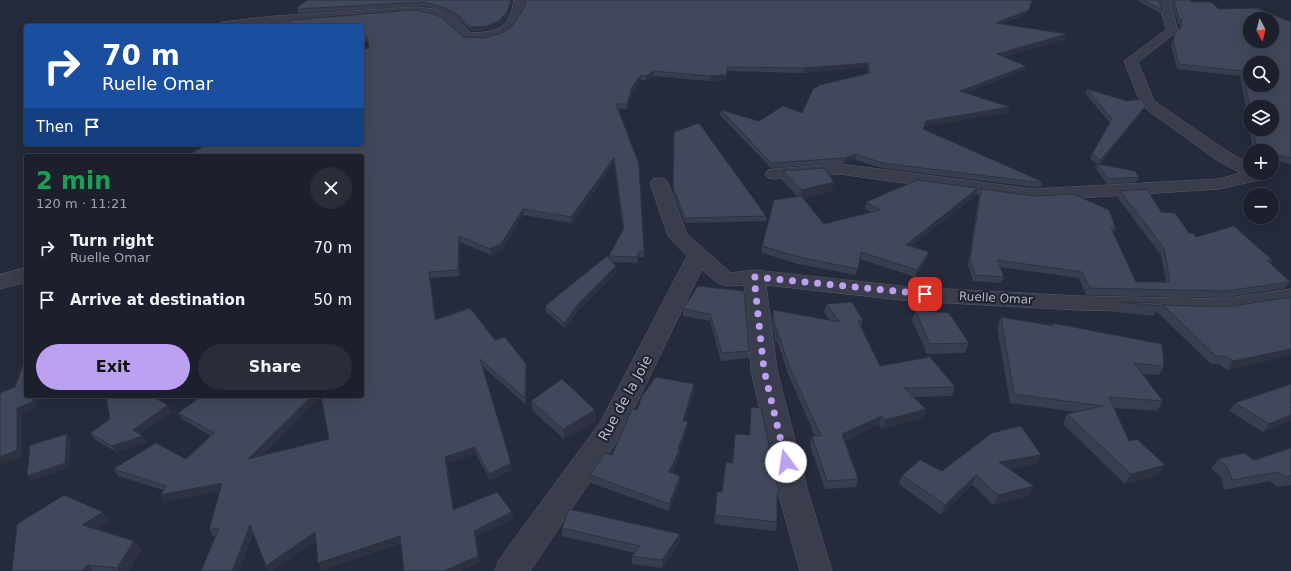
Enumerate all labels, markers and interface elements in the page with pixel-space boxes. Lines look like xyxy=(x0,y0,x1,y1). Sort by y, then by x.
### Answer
north arrow xyxy=(1243,12,1279,48)
map controls xyxy=(1243,12,1279,224)
text: 70 m xyxy=(102,39,180,72)
icon: right xyxy=(36,40,88,92)
button: search xyxy=(1243,56,1279,92)
text: Ruelle Omar xyxy=(102,73,213,94)
button: layers xyxy=(1243,100,1279,136)
icon: arrive xyxy=(81,116,103,138)
text: Then xyxy=(36,118,73,136)
button: + xyxy=(1243,144,1279,180)
text: 2 min xyxy=(36,167,111,195)
button: close xyxy=(310,167,352,209)
button: − xyxy=(1243,188,1279,224)
text: 120 m · 11:21 xyxy=(36,196,127,211)
text: Turn right xyxy=(70,232,154,250)
icon: right xyxy=(36,237,58,259)
text: 70 m xyxy=(314,239,352,257)
text: Ruelle Omar xyxy=(70,250,150,265)
pin xyxy=(908,277,942,311)
icon: arrive xyxy=(914,283,936,305)
icon: arrive xyxy=(36,289,58,311)
street label: Ruelle Omar xyxy=(959,289,1033,307)
text: Arrive at destination xyxy=(70,291,245,309)
text: 50 m xyxy=(314,291,352,309)
button: Exit xyxy=(36,344,190,390)
button: Share xyxy=(198,344,352,390)
street label: Rue de la Joie xyxy=(595,353,655,443)
position arrow xyxy=(765,441,807,483)

